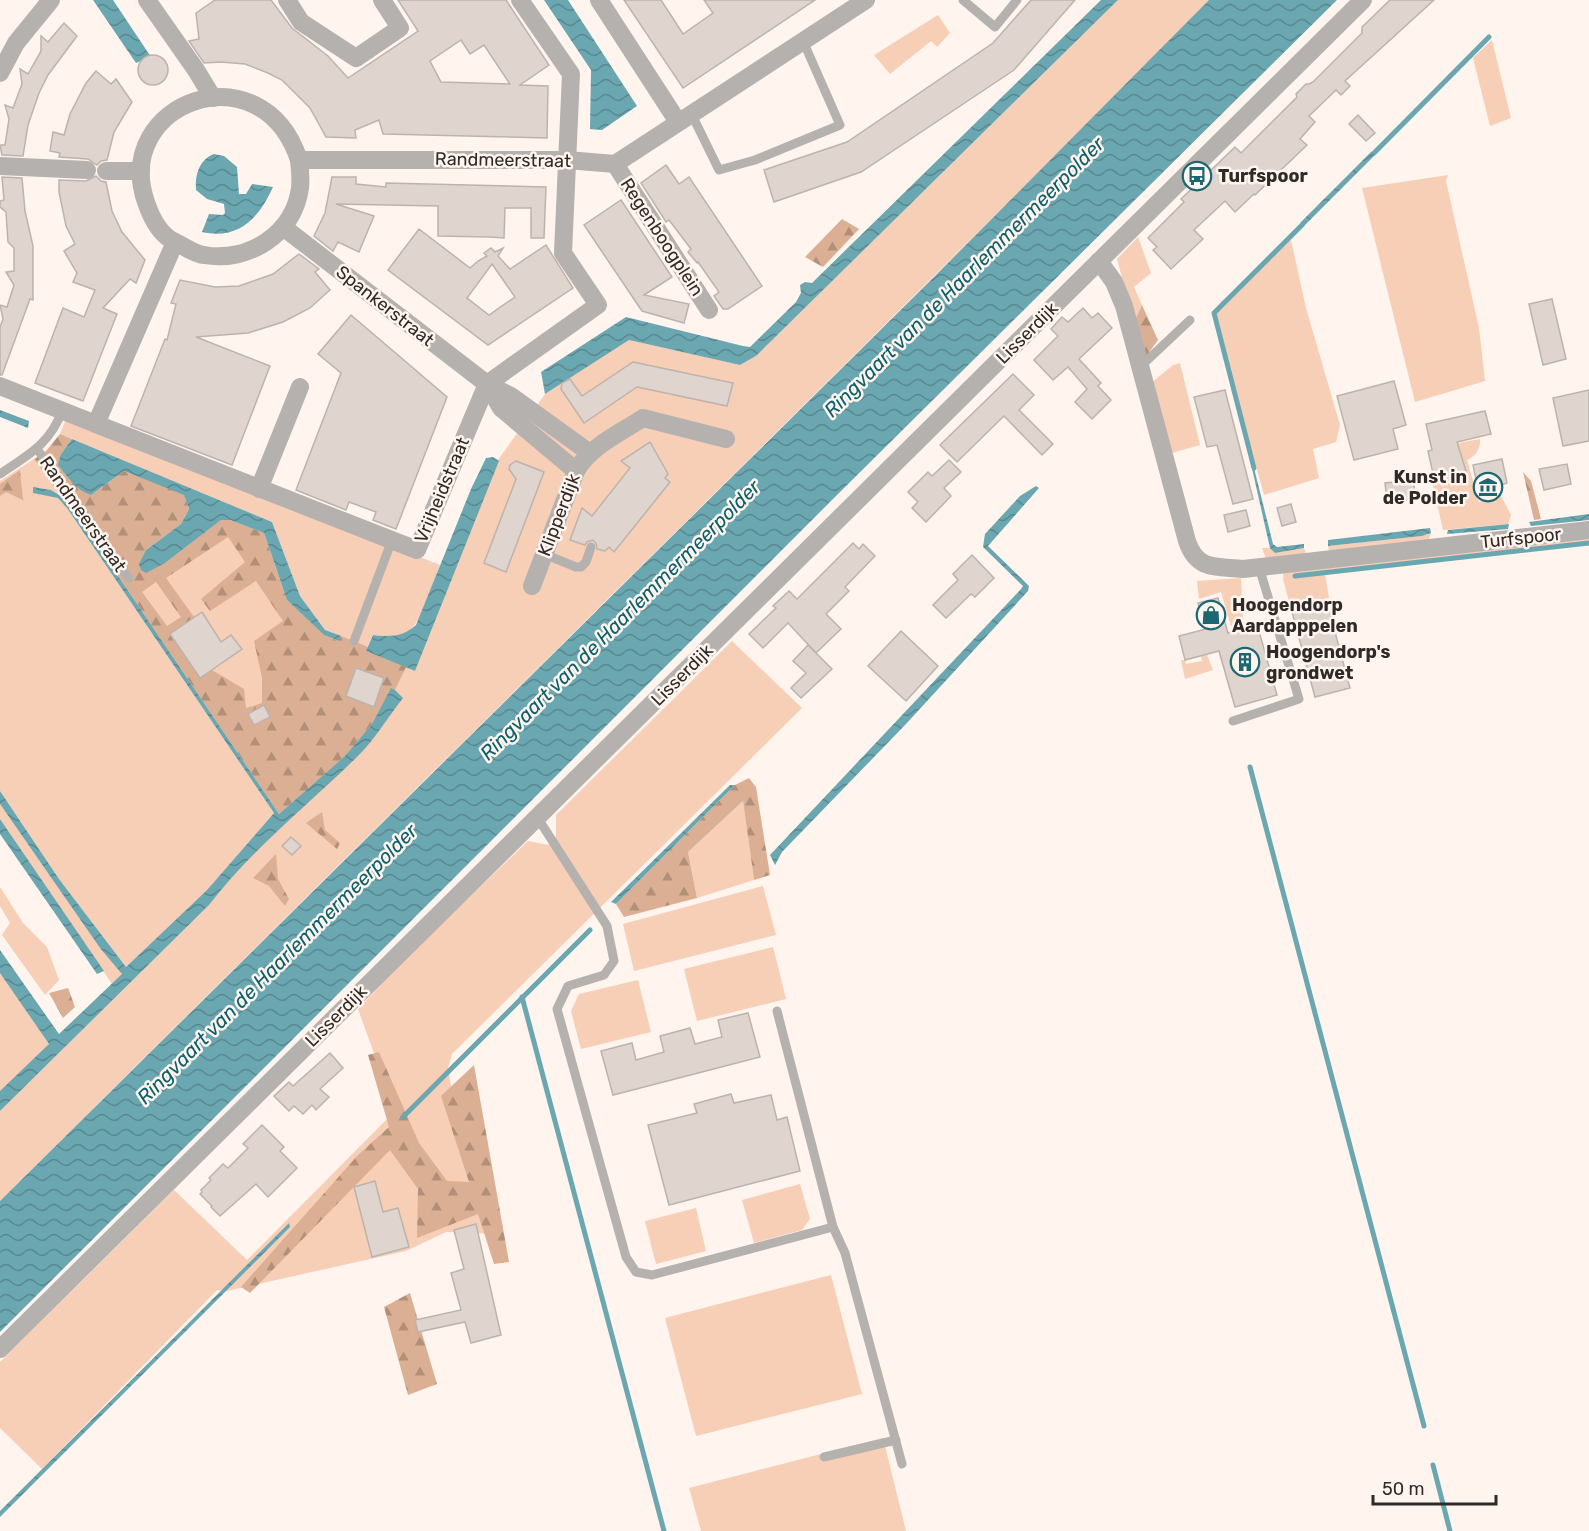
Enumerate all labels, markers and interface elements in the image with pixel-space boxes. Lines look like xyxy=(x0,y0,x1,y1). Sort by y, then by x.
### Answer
water label: Ringvaart van de Haarlemmermeerpolder xyxy=(819,131,1110,422)
street label: Randmeerstraat xyxy=(435,148,571,172)
bus stop icon: Turfspoor xyxy=(1181,160,1213,192)
place label: Turfspoor xyxy=(1218,165,1308,187)
street label: Regenboogplein xyxy=(616,174,708,300)
street label: Spankerstraat xyxy=(332,261,438,351)
street label: Lisserdijk xyxy=(991,297,1063,369)
street label: Vrijheidstraat xyxy=(410,434,474,546)
street label: Randmeerstraat xyxy=(35,452,131,576)
place label: Kunst in de Polder xyxy=(1383,466,1467,509)
street label: Klipperdijk xyxy=(533,470,585,559)
museum icon: Kunst in de Polder xyxy=(1472,471,1504,503)
water label: Ringvaart van de Haarlemmermeerpolder xyxy=(475,474,766,765)
street label: Turfspoor xyxy=(1480,523,1563,553)
place label: Hoogendorp Aardapppelen xyxy=(1232,594,1358,637)
shop icon: Hoogendorp Aardapppelen xyxy=(1195,599,1227,631)
street label: Lisserdijk xyxy=(646,639,718,711)
place label: Hoogendorp's grondwet xyxy=(1266,641,1391,684)
building icon: Hoogendorp's grondwet xyxy=(1229,646,1261,678)
water label: Ringvaart van de Haarlemmermeerpolder xyxy=(132,818,423,1109)
street label: Lisserdijk xyxy=(300,980,372,1052)
scale bar xyxy=(1373,1468,1496,1506)
text: 50 m xyxy=(1382,1478,1425,1500)

